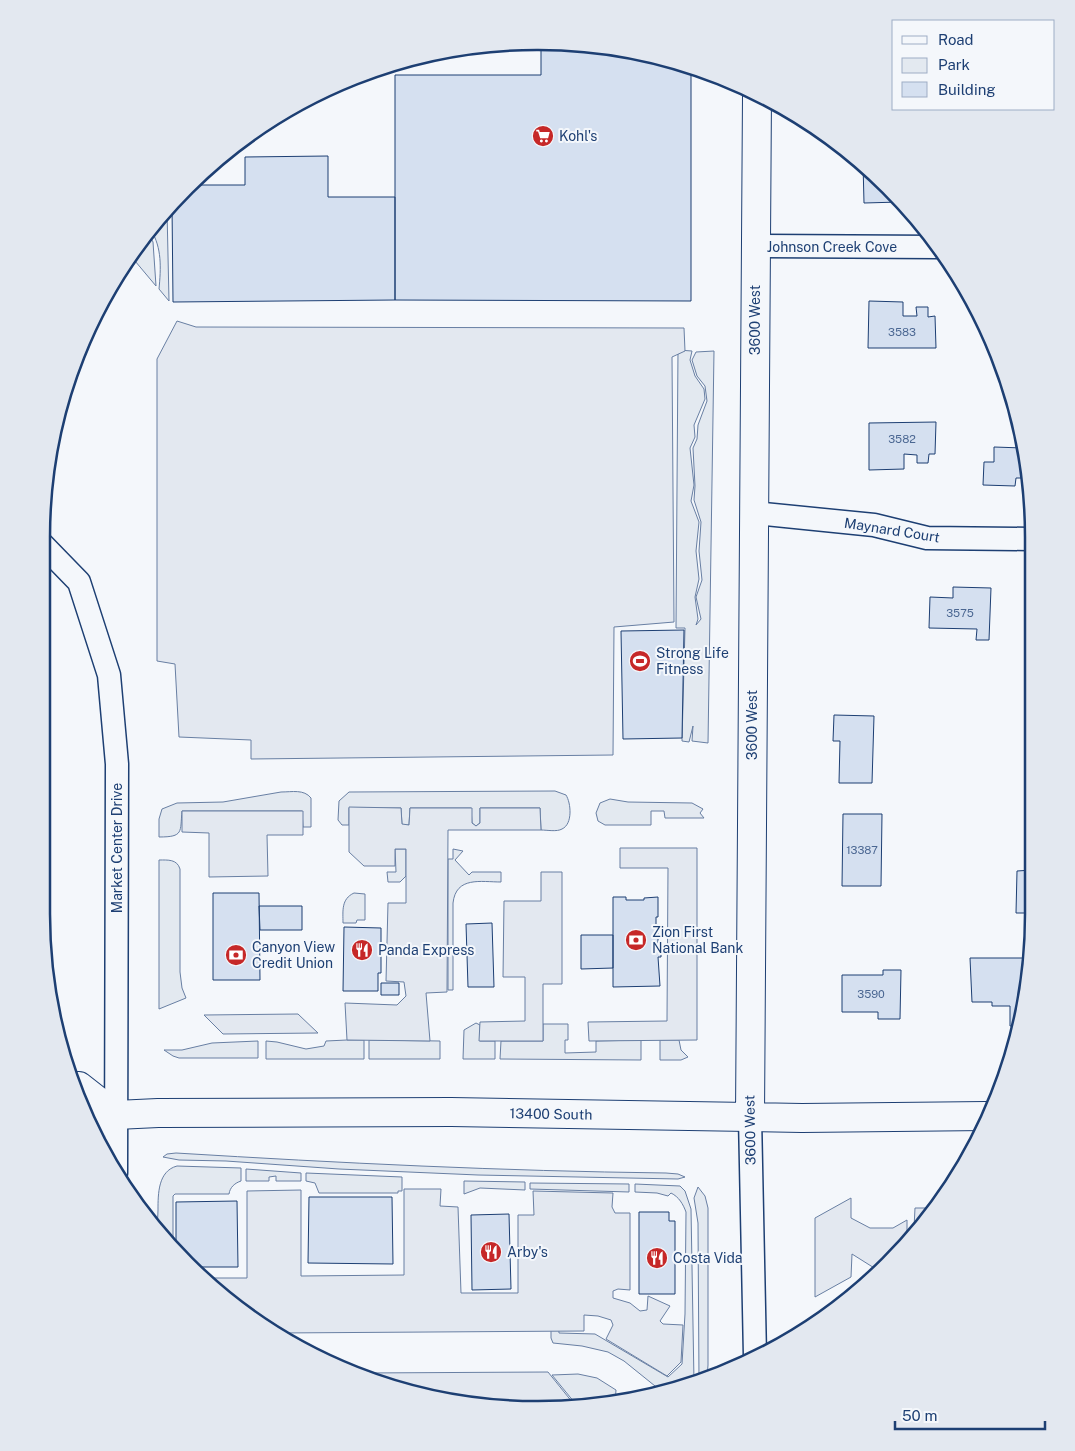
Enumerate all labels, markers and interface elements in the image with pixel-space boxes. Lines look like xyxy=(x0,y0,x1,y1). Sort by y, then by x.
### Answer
legend xyxy=(892,20,1055,110)
text: Road xyxy=(938,31,974,48)
text: Park xyxy=(938,56,970,73)
text: Building xyxy=(938,81,996,98)
supermarket icon: Kohl's xyxy=(531,124,555,148)
place label: Kohl's xyxy=(559,128,597,144)
street label: Johnson Creek Cove xyxy=(767,239,897,255)
street label: 3600 West xyxy=(747,285,763,355)
house number: 3583 xyxy=(888,326,916,338)
house number: 3582 xyxy=(888,433,916,445)
street label: Maynard Court xyxy=(843,515,941,545)
house number: 3575 xyxy=(946,607,974,619)
place label: Strong Life Fitness xyxy=(656,645,729,677)
sports icon: Strong Life Fitness xyxy=(628,649,652,673)
street label: 3600 West xyxy=(744,690,760,760)
street label: Market Center Drive xyxy=(109,783,125,913)
house number: 13387 xyxy=(846,844,878,856)
place label: Zion First National Bank xyxy=(652,924,743,956)
bank icon: Zion First National Bank xyxy=(624,928,648,952)
restaurant icon: Panda Express xyxy=(350,938,374,962)
place label: Canyon View Credit Union xyxy=(252,939,335,971)
place label: Panda Express xyxy=(378,942,474,958)
bank icon: Canyon View Credit Union xyxy=(224,943,248,967)
house number: 3590 xyxy=(857,988,885,1000)
street label: 3600 West xyxy=(741,1095,759,1165)
street label: 13400 South xyxy=(510,1105,592,1123)
restaurant icon: Arby's xyxy=(479,1240,503,1264)
place label: Arby's xyxy=(507,1244,548,1260)
restaurant icon: Costa Vida xyxy=(645,1246,669,1270)
place label: Costa Vida xyxy=(673,1250,743,1266)
scale bar xyxy=(895,1398,1045,1430)
text: 50 m xyxy=(902,1407,937,1424)

